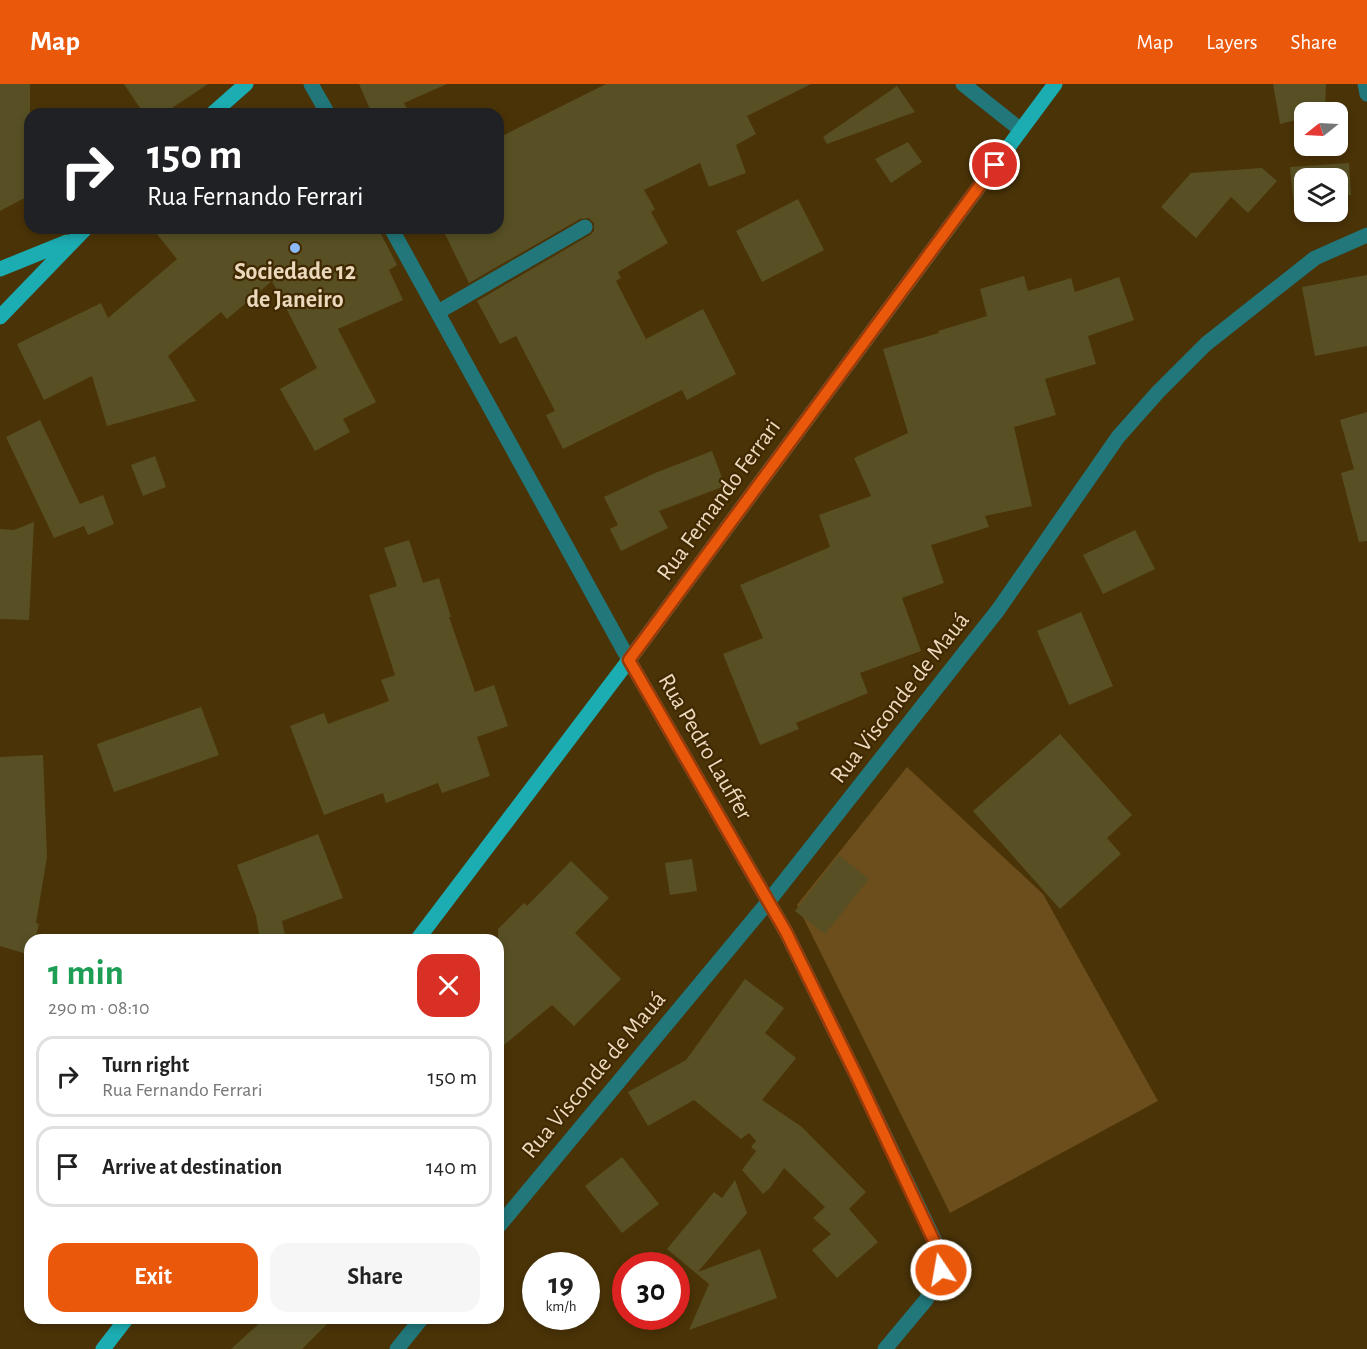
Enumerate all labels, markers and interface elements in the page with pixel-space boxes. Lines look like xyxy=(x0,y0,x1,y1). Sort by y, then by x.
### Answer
text: Map xyxy=(30,28,80,56)
text: Map xyxy=(1137,32,1173,53)
text: Layers xyxy=(1206,32,1257,53)
text: Share xyxy=(1290,32,1337,53)
north arrow xyxy=(1294,102,1348,156)
map controls xyxy=(1294,102,1348,222)
icon: right xyxy=(48,132,126,210)
text: 150 m xyxy=(147,134,242,176)
pin xyxy=(969,139,1020,190)
icon: arrive xyxy=(978,148,1011,181)
button: layers xyxy=(1294,168,1348,222)
text: Rua Fernando Ferrari xyxy=(147,183,364,210)
marker: Sociedade 12 de Janeiro xyxy=(288,241,302,255)
place label: Sociedade 12 de Janeiro xyxy=(234,260,356,312)
street label: Rua Fernando Ferrari xyxy=(653,415,785,585)
street label: Rua Visconde de Mauá xyxy=(826,608,974,788)
street label: Rua Pedro Lauffer xyxy=(653,670,757,824)
button: close xyxy=(417,954,480,1017)
text: 1 min xyxy=(48,955,124,991)
street label: Rua Visconde de Mauá xyxy=(517,987,671,1163)
text: 290 m · 08:10 xyxy=(48,998,150,1018)
text: Turn right xyxy=(102,1054,189,1076)
icon: right xyxy=(51,1060,84,1093)
text: 150 m xyxy=(427,1066,477,1088)
text: Rua Fernando Ferrari xyxy=(102,1080,262,1100)
icon: arrive xyxy=(51,1150,84,1183)
text: Arrive at destination xyxy=(102,1156,282,1178)
text: 140 m xyxy=(426,1156,477,1178)
position arrow xyxy=(909,1238,973,1302)
button: Exit xyxy=(48,1243,258,1312)
button: Share xyxy=(270,1243,480,1312)
speed limit sign: 30 xyxy=(612,1252,690,1330)
text: 19 xyxy=(548,1269,574,1299)
text: km/h xyxy=(546,1299,576,1314)

